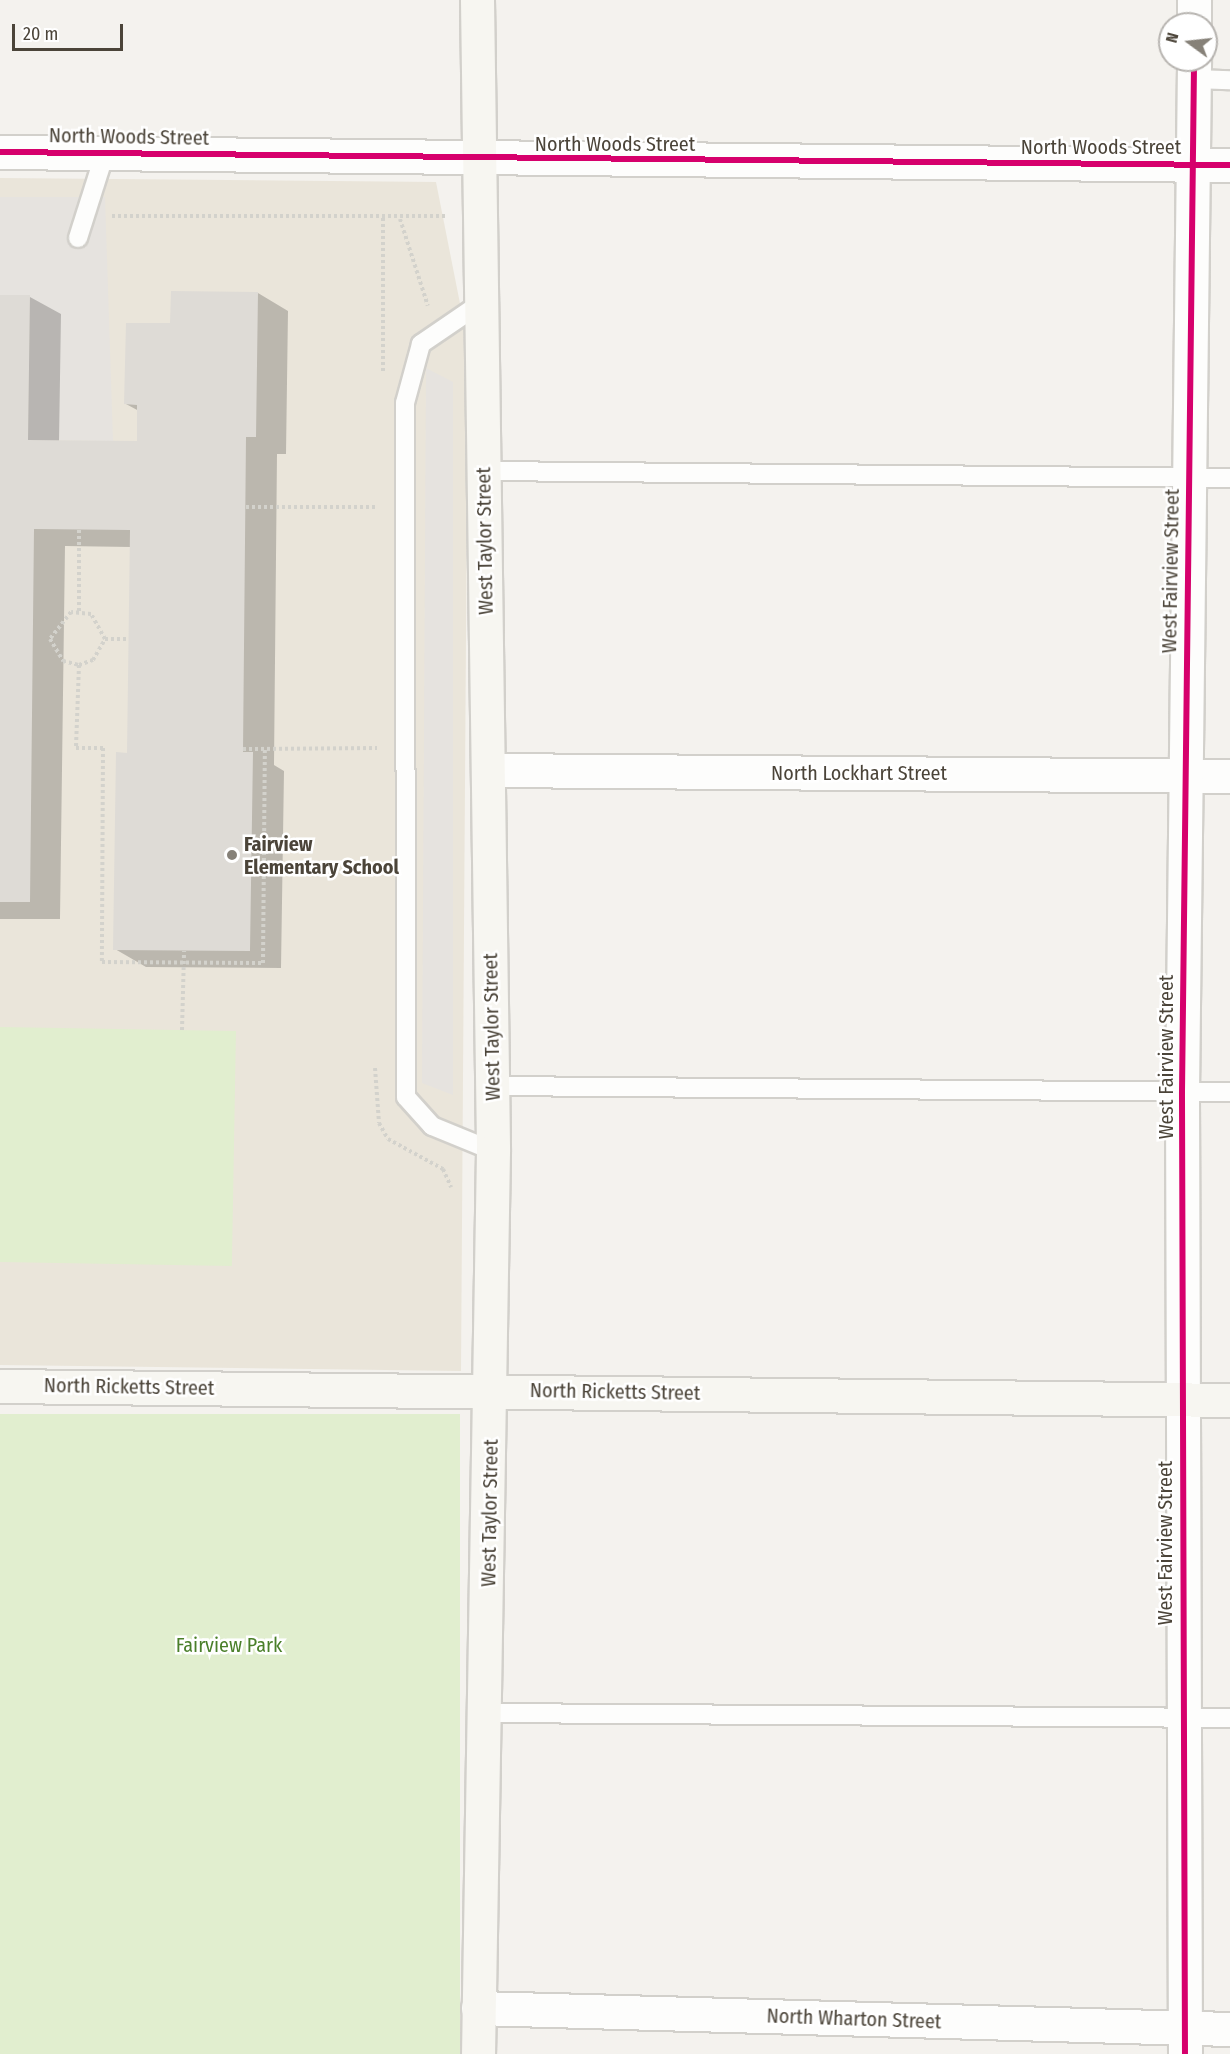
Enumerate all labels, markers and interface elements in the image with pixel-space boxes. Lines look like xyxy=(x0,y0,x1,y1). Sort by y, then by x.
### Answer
scale bar xyxy=(15,12,126,50)
north arrow xyxy=(1158,12,1218,72)
text: 20 m xyxy=(23,23,58,45)
text: N xyxy=(1162,31,1182,45)
street label: North Woods Street xyxy=(49,124,209,150)
street label: North Woods Street xyxy=(535,132,695,156)
street label: North Woods Street xyxy=(1021,135,1181,159)
street label: West Taylor Street xyxy=(472,467,498,615)
street label: West Fairview Street xyxy=(1158,488,1184,654)
street label: North Lockhart Street xyxy=(771,761,947,785)
place label: Fairview Elementary School xyxy=(244,832,399,879)
marker: Fairview Elementary School xyxy=(225,848,239,862)
street label: West Taylor Street xyxy=(479,953,505,1101)
street label: West Fairview Street xyxy=(1154,975,1178,1139)
street label: North Ricketts Street xyxy=(44,1374,214,1400)
street label: North Ricketts Street xyxy=(530,1379,700,1405)
street label: West Taylor Street xyxy=(477,1439,503,1587)
street label: West Fairview Street xyxy=(1153,1461,1177,1625)
park label: Fairview Park xyxy=(176,1633,282,1657)
street label: North Wharton Street xyxy=(766,2004,942,2034)

